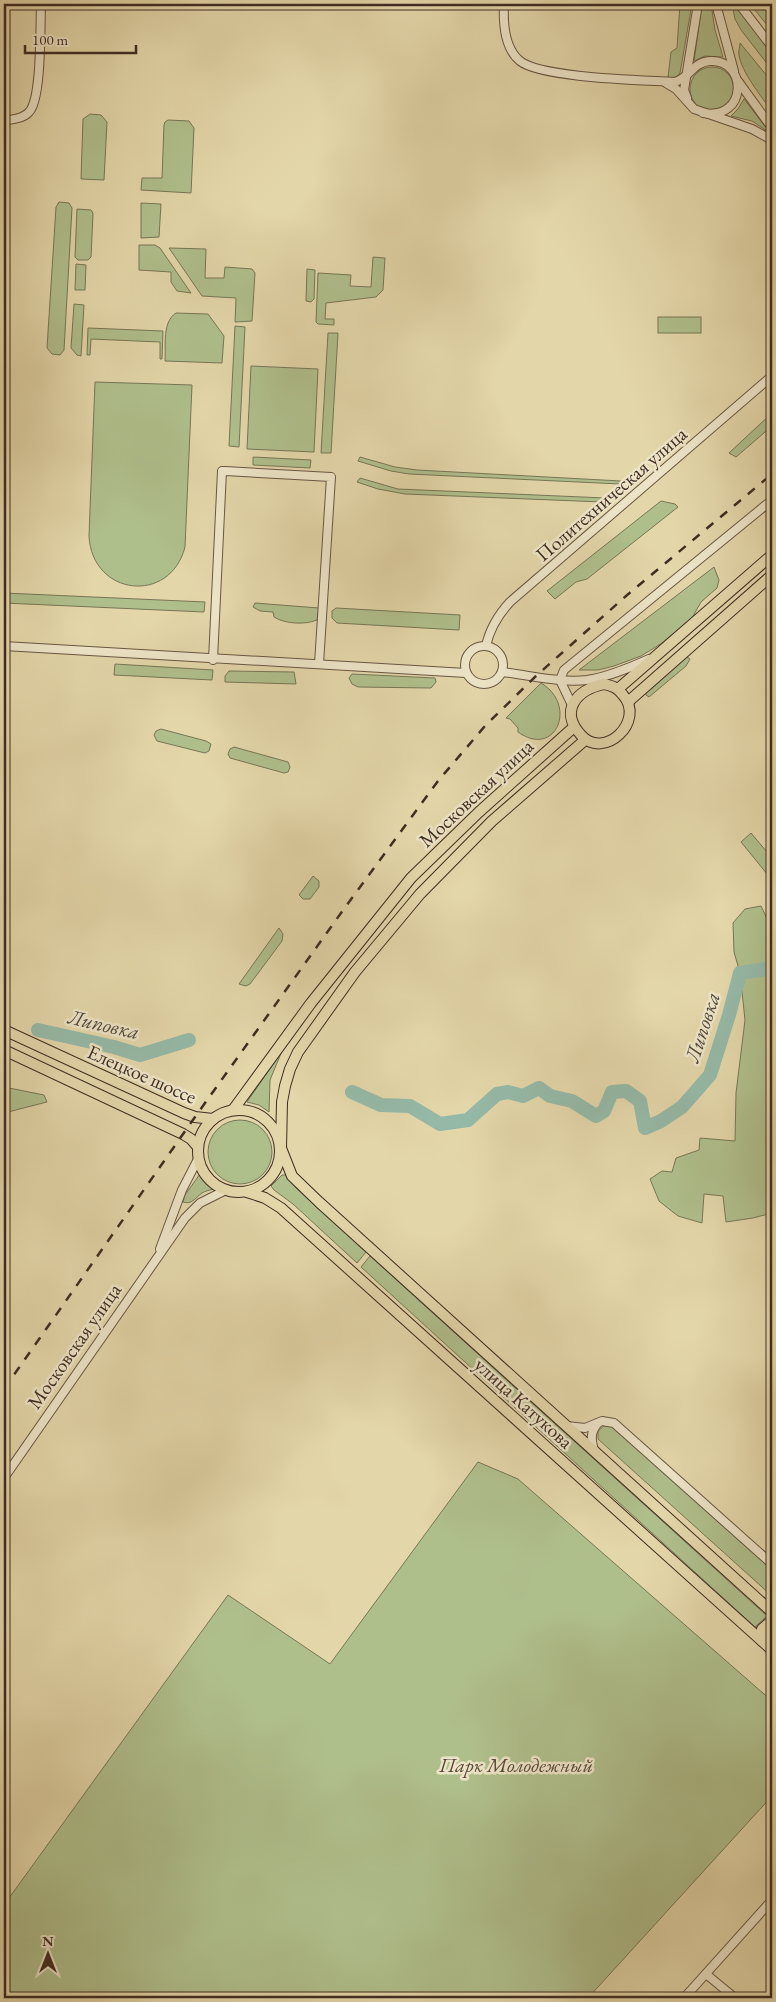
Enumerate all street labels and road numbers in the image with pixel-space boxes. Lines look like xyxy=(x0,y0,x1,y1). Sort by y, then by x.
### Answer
street label: Политехническая улица xyxy=(530,421,692,567)
street label: Московская улица xyxy=(413,733,539,853)
street label: Елецкое шоссе xyxy=(83,1038,201,1110)
street label: Московская улица xyxy=(21,1278,127,1414)
street label: улица Катукова xyxy=(469,1352,579,1454)

